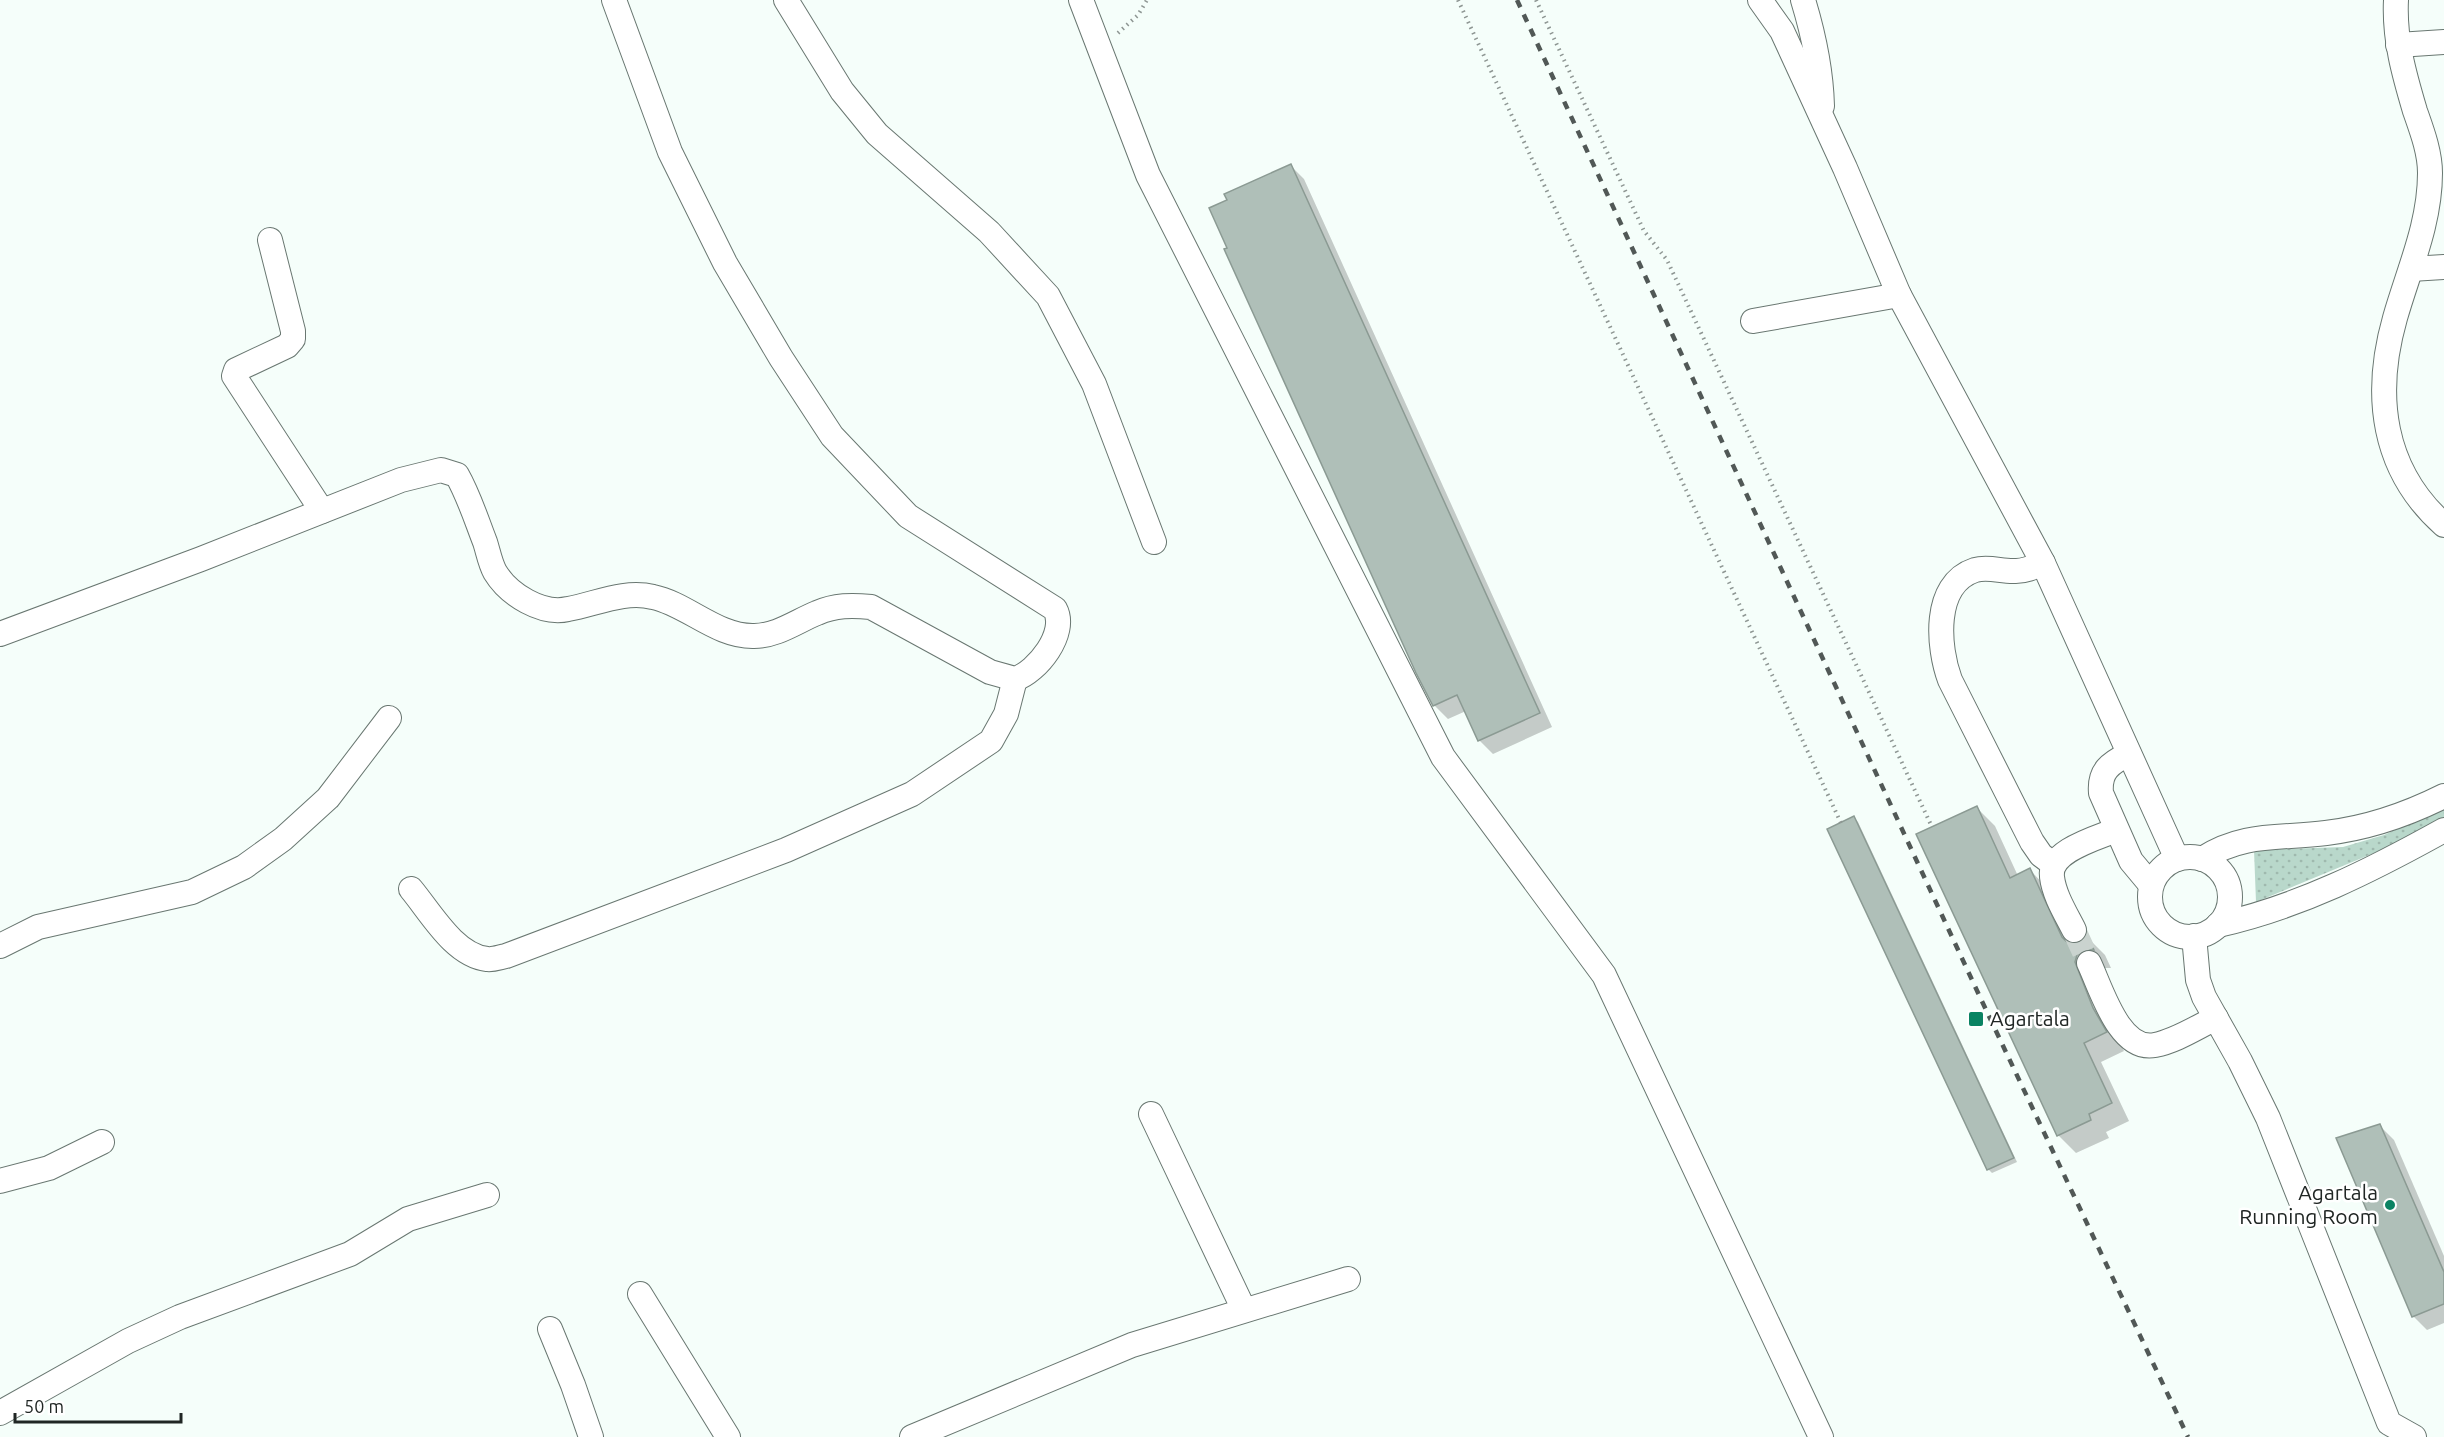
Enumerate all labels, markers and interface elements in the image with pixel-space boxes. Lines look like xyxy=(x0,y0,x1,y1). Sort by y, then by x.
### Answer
place label: Agartala xyxy=(1990,1006,2070,1030)
marker: Agartala xyxy=(1967,1010,1985,1028)
place label: Agartala Running Room xyxy=(2239,1180,2378,1228)
marker: Agartala Running Room xyxy=(2383,1198,2397,1212)
scale bar xyxy=(15,1386,182,1424)
text: 50 m xyxy=(24,1396,64,1416)

